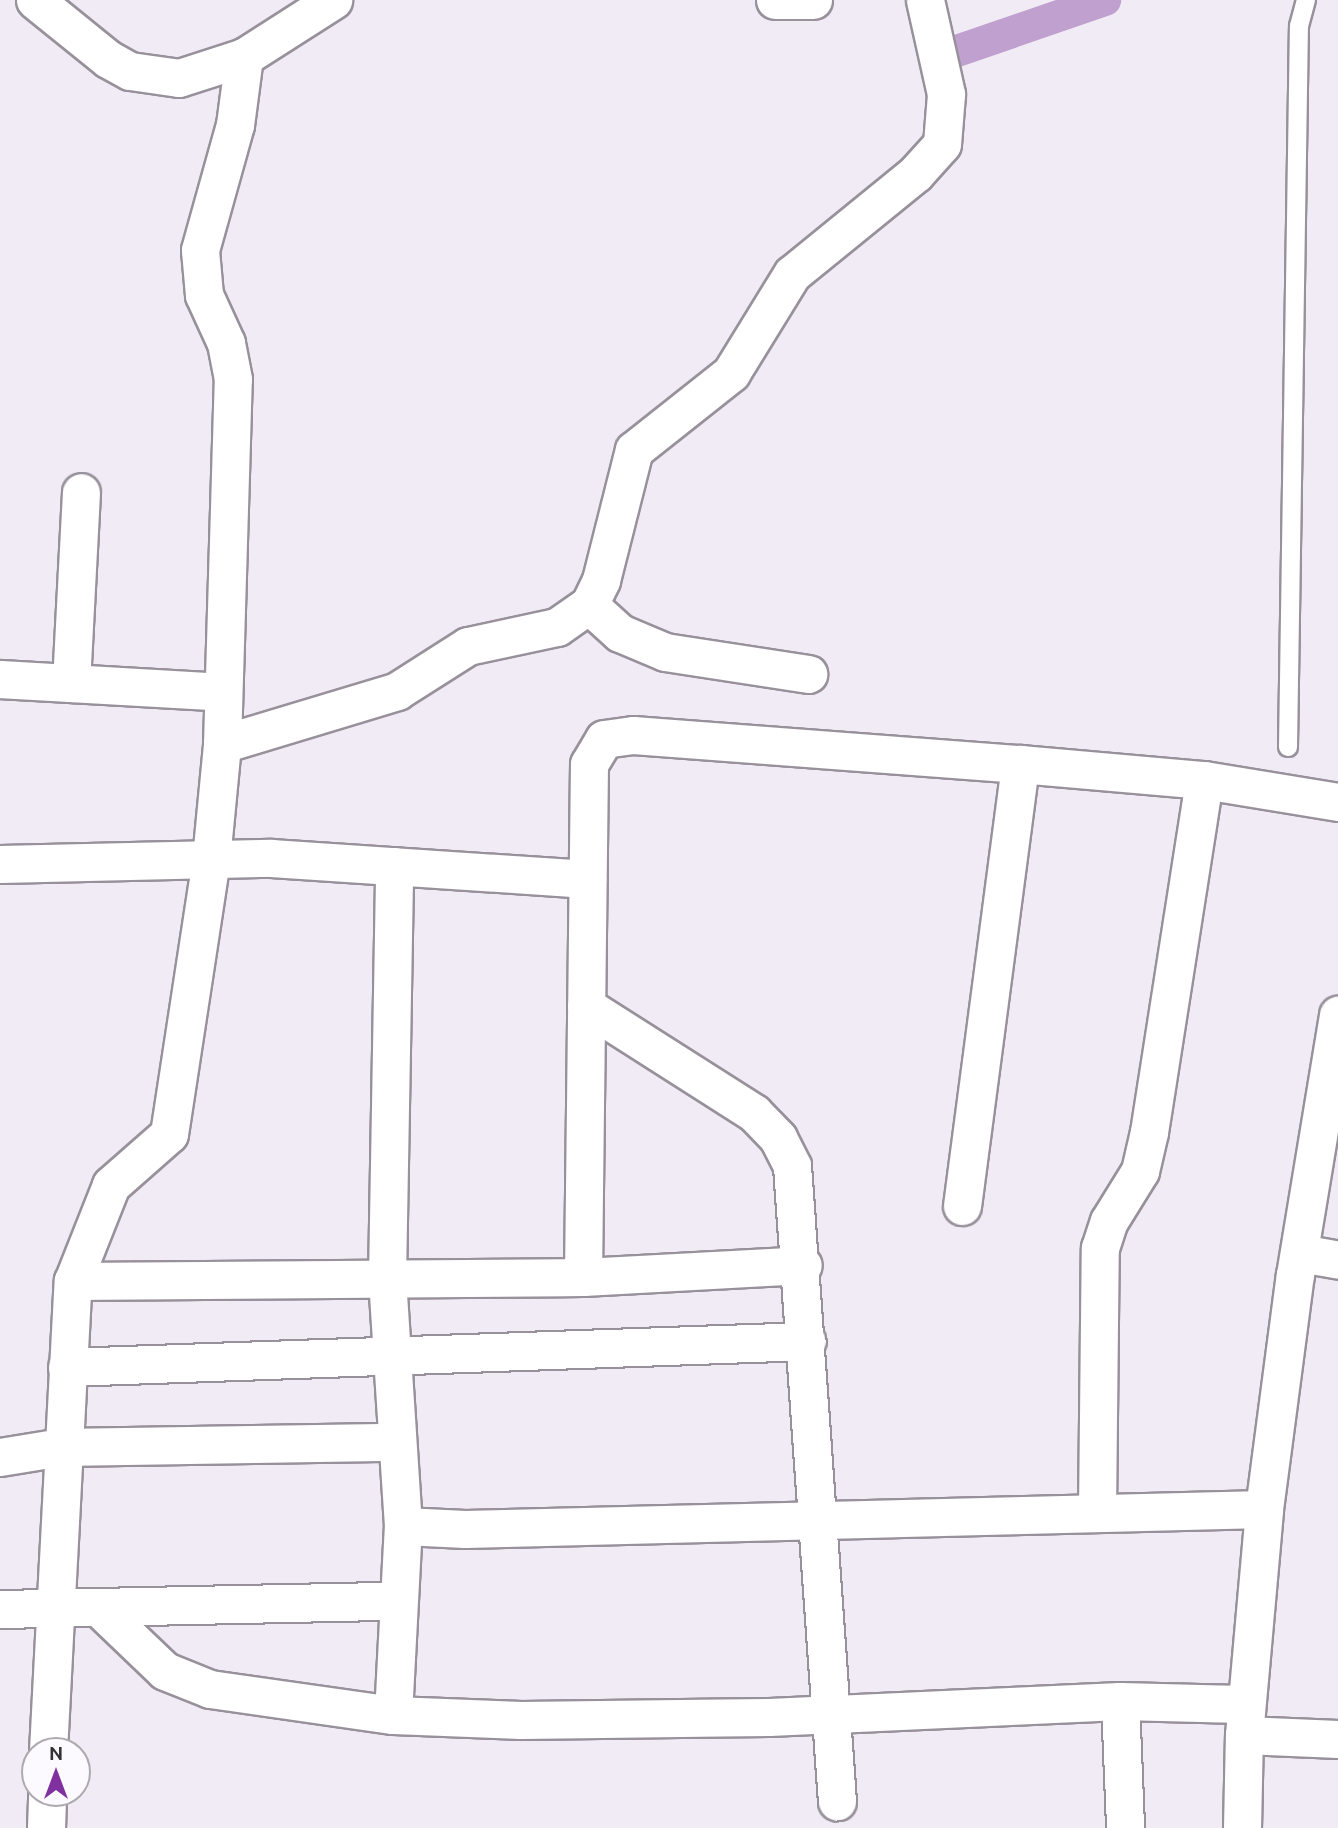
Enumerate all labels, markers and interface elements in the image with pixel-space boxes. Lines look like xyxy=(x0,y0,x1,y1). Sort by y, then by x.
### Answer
north arrow xyxy=(21,1737,91,1807)
text: N xyxy=(49,1742,63,1764)

